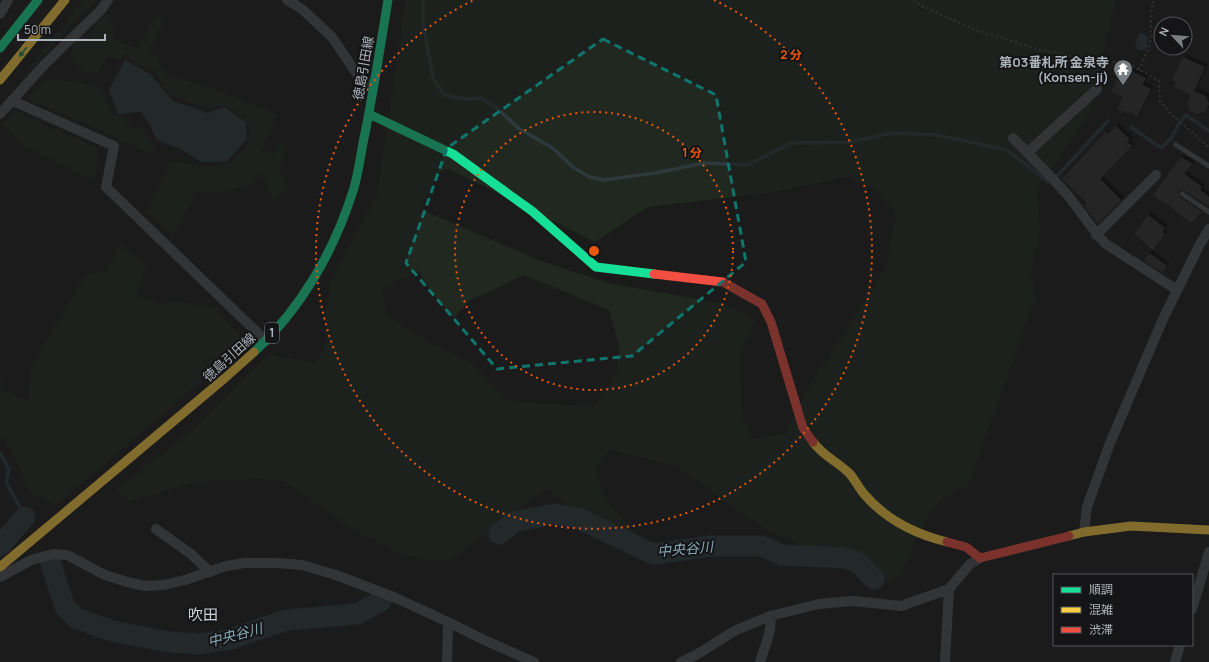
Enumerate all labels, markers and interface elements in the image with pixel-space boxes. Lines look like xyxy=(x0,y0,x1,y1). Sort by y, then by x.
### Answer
scale bar xyxy=(18,16,105,42)
north arrow xyxy=(1153,16,1193,56)
text: 50 m xyxy=(24,21,51,38)
text: N xyxy=(1155,24,1172,38)
street label: 徳島引田線 xyxy=(348,34,378,102)
text: 2 分 xyxy=(780,46,802,63)
one-way arrow xyxy=(18,47,27,58)
place label: 第03番札所 金泉寺 (Konsen-ji) xyxy=(999,53,1109,86)
temple icon: 第03番札所 金泉寺 (Konsen-ji) xyxy=(1112,58,1134,86)
text: 1 分 xyxy=(682,144,702,161)
centre of rings xyxy=(587,244,601,258)
road number: 1 xyxy=(265,323,279,343)
street label: 徳島引田線 xyxy=(199,329,259,385)
water label: 中央谷川 xyxy=(656,536,716,560)
legend xyxy=(1053,574,1193,646)
text: 順調 xyxy=(1089,581,1113,598)
text: 混雑 xyxy=(1089,601,1113,618)
district label: 吹田 xyxy=(188,604,218,625)
water label: 中央谷川 xyxy=(205,618,266,651)
text: 渋滞 xyxy=(1089,621,1113,638)

